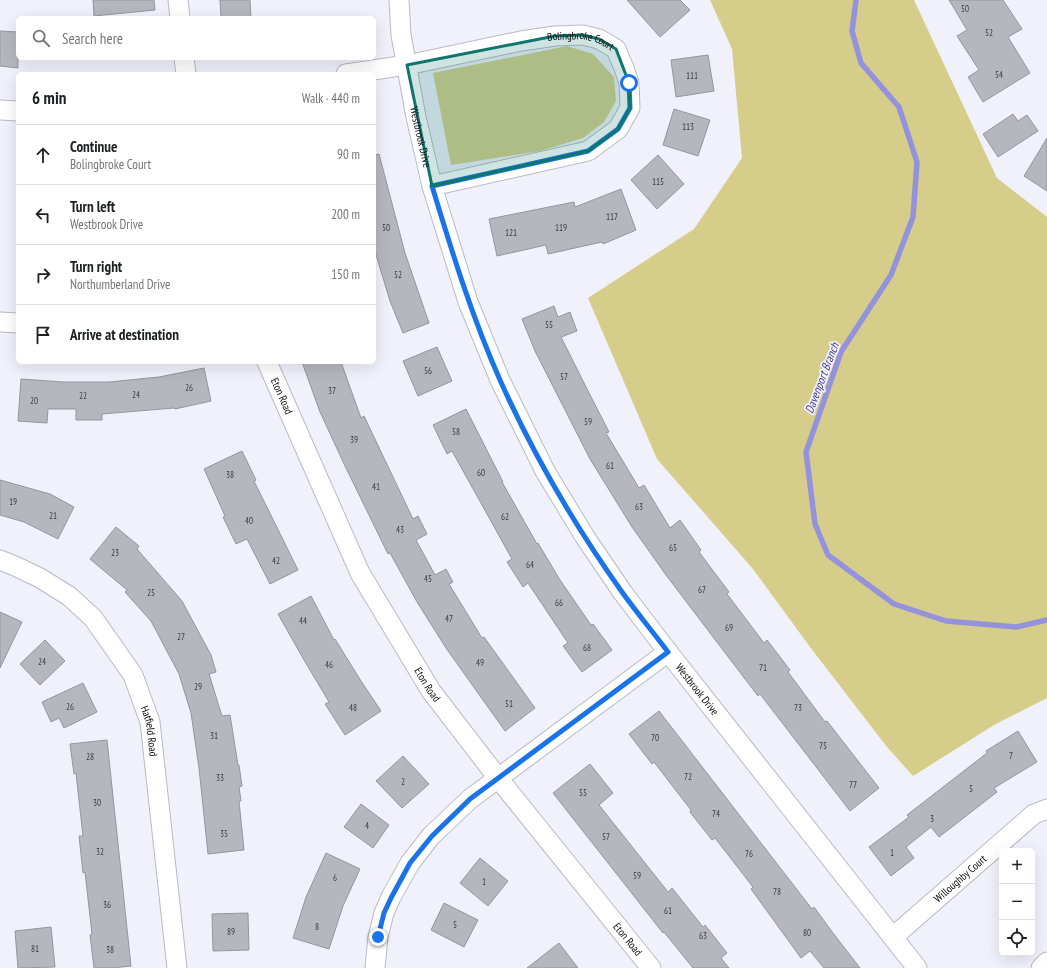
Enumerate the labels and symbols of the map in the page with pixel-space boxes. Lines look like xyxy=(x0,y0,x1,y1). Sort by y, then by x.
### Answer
house number: 50 xyxy=(961,3,969,14)
house number: 52 xyxy=(985,27,993,38)
street label: Bolingbroke Court xyxy=(546,28,617,53)
house number: 54 xyxy=(995,69,1003,80)
house number: 111 xyxy=(686,70,698,81)
route start xyxy=(620,74,638,92)
street label: Westbrook Drive xyxy=(407,105,435,169)
house number: 113 xyxy=(682,121,694,132)
house number: 115 xyxy=(652,176,664,187)
house number: 117 xyxy=(606,211,618,222)
house number: 50 xyxy=(382,222,390,233)
house number: 119 xyxy=(555,222,567,233)
house number: 121 xyxy=(505,227,517,238)
house number: 52 xyxy=(394,269,402,280)
house number: 55 xyxy=(545,319,553,330)
water label: Davenport Branch xyxy=(801,340,842,415)
house number: 56 xyxy=(424,365,432,376)
house number: 57 xyxy=(560,371,568,382)
street label: Eton Road xyxy=(268,375,296,416)
house number: 26 xyxy=(185,382,193,393)
house number: 37 xyxy=(328,385,336,396)
house number: 24 xyxy=(132,389,140,400)
house number: 22 xyxy=(79,390,87,401)
house number: 20 xyxy=(30,395,38,406)
house number: 59 xyxy=(584,416,592,427)
house number: 58 xyxy=(452,426,460,437)
house number: 39 xyxy=(350,434,358,445)
house number: 61 xyxy=(606,460,614,471)
house number: 60 xyxy=(477,467,485,478)
house number: 38 xyxy=(226,469,234,480)
house number: 41 xyxy=(372,481,380,492)
house number: 19 xyxy=(9,496,17,507)
house number: 63 xyxy=(635,501,643,512)
house number: 21 xyxy=(49,510,57,521)
house number: 62 xyxy=(501,511,509,522)
house number: 40 xyxy=(245,515,253,526)
house number: 43 xyxy=(396,524,404,535)
house number: 65 xyxy=(669,542,677,553)
house number: 23 xyxy=(111,547,119,558)
house number: 42 xyxy=(272,555,280,566)
house number: 64 xyxy=(526,559,534,570)
house number: 45 xyxy=(424,573,432,584)
house number: 67 xyxy=(698,584,706,595)
house number: 25 xyxy=(147,587,155,598)
house number: 66 xyxy=(555,597,563,608)
house number: 47 xyxy=(445,613,453,624)
house number: 44 xyxy=(299,615,307,626)
house number: 69 xyxy=(725,622,733,633)
house number: 27 xyxy=(177,631,185,642)
house number: 68 xyxy=(583,642,591,653)
house number: 24 xyxy=(38,656,46,667)
house number: 49 xyxy=(476,657,484,668)
house number: 46 xyxy=(325,659,333,670)
street label: Westbrook Drive xyxy=(673,661,722,718)
house number: 71 xyxy=(759,662,767,673)
street label: Eton Road xyxy=(411,665,444,705)
house number: 29 xyxy=(194,681,202,692)
house number: 51 xyxy=(505,698,513,709)
house number: 26 xyxy=(66,701,74,712)
house number: 48 xyxy=(349,702,357,713)
house number: 73 xyxy=(794,702,802,713)
street label: Hatfield Road xyxy=(138,704,161,757)
house number: 31 xyxy=(210,730,218,741)
house number: 70 xyxy=(651,732,659,743)
house number: 75 xyxy=(819,740,827,751)
house number: 7 xyxy=(1009,750,1013,761)
house number: 28 xyxy=(86,751,94,762)
house number: 72 xyxy=(684,771,692,782)
house number: 33 xyxy=(216,772,224,783)
house number: 2 xyxy=(401,776,405,787)
house number: 77 xyxy=(849,779,857,790)
house number: 5 xyxy=(969,783,973,794)
house number: 55 xyxy=(579,787,587,798)
house number: 30 xyxy=(93,797,101,808)
house number: 74 xyxy=(712,808,720,819)
house number: 3 xyxy=(930,813,934,824)
house number: 4 xyxy=(365,820,369,831)
house number: 35 xyxy=(220,828,228,839)
house number: 57 xyxy=(602,831,610,842)
house number: 32 xyxy=(96,846,104,857)
house number: 1 xyxy=(890,847,894,858)
house number: 76 xyxy=(745,848,753,859)
street label: Willoughby Court xyxy=(931,852,989,905)
house number: 59 xyxy=(633,870,641,881)
house number: 6 xyxy=(333,872,337,883)
house number: 1 xyxy=(482,876,486,887)
house number: 78 xyxy=(773,886,781,897)
house number: 36 xyxy=(103,899,111,910)
house number: 61 xyxy=(664,905,672,916)
house number: 5 xyxy=(453,919,457,930)
street label: Eton Road xyxy=(610,920,645,959)
house number: 8 xyxy=(315,921,319,932)
house number: 89 xyxy=(227,926,235,937)
house number: 80 xyxy=(803,927,811,938)
route end xyxy=(369,928,387,946)
house number: 63 xyxy=(699,930,707,941)
house number: 81 xyxy=(31,943,39,954)
house number: 38 xyxy=(106,944,114,955)

